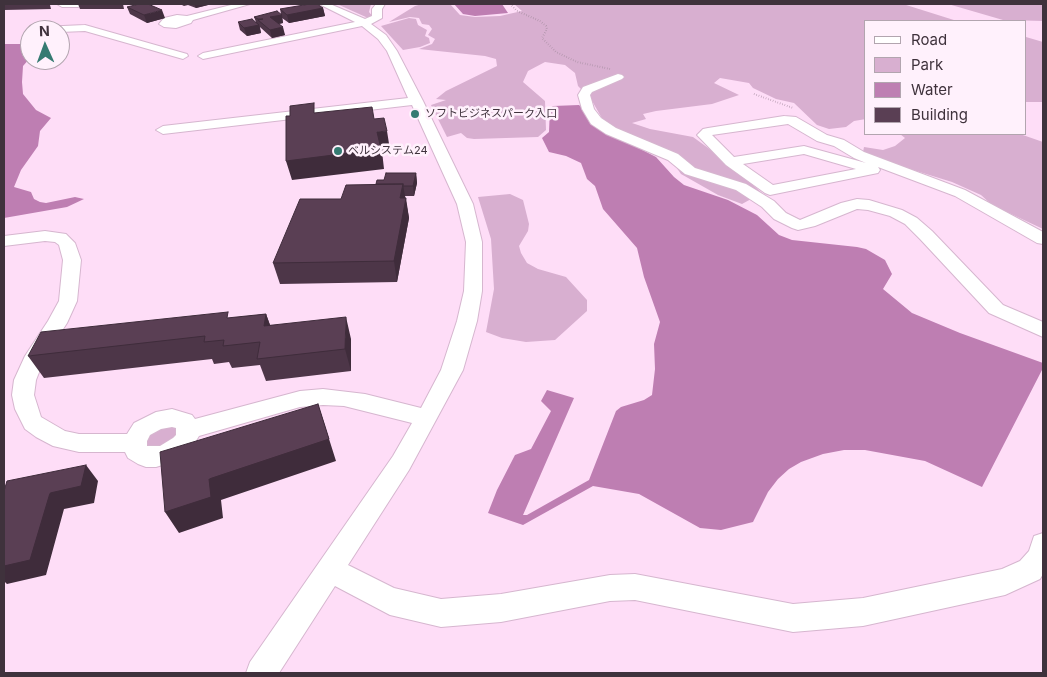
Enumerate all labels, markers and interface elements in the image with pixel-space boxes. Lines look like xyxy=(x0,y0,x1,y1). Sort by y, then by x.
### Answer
north arrow xyxy=(20,20,70,70)
legend xyxy=(864,20,1027,135)
text: N xyxy=(39,22,50,39)
text: Road xyxy=(911,30,947,49)
text: Park xyxy=(911,55,943,74)
text: Water xyxy=(911,80,953,99)
text: Building xyxy=(911,105,968,124)
place label: ソフトビジネスパーク入口 xyxy=(425,107,557,121)
marker: ソフトビジネスパーク入口 xyxy=(409,108,421,120)
place label: ベルシステム24 xyxy=(348,144,428,158)
marker: ベルシステム24 xyxy=(332,145,344,157)

